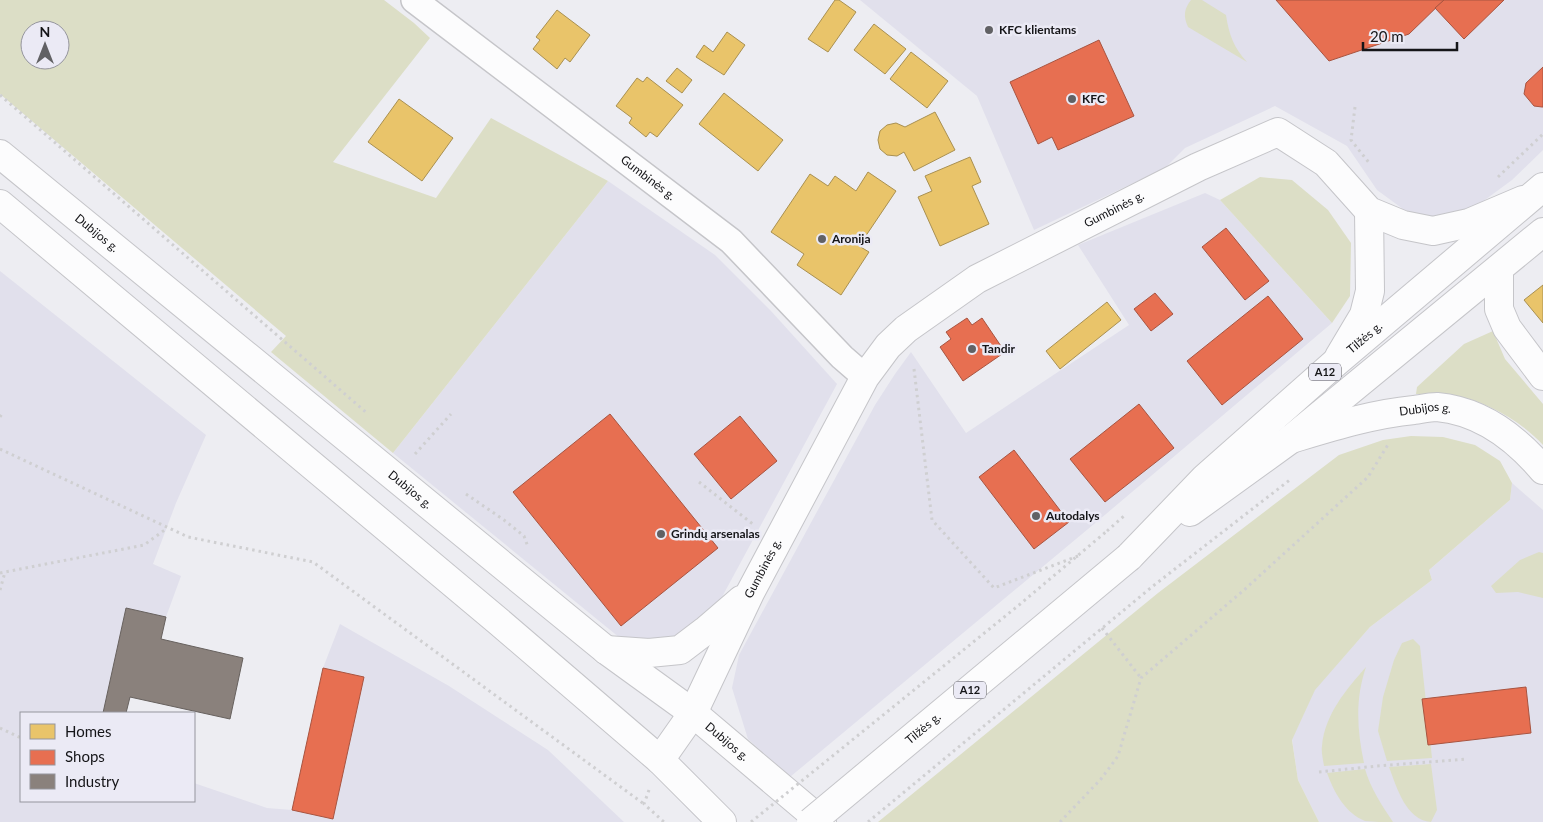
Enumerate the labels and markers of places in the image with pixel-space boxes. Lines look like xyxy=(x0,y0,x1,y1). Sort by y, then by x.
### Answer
place label: KFC klientams xyxy=(999,22,1076,37)
marker: KFC klientams xyxy=(983,24,995,36)
place label: KFC xyxy=(1082,91,1105,106)
marker: KFC xyxy=(1066,93,1078,105)
place label: Aronija xyxy=(831,231,870,246)
marker: Aronija xyxy=(816,233,828,245)
place label: Tandir xyxy=(982,341,1016,356)
marker: Tandir xyxy=(966,343,978,355)
place label: Autodalys xyxy=(1045,508,1100,523)
marker: Autodalys xyxy=(1030,510,1042,522)
place label: Grindų arsenalas xyxy=(671,526,760,541)
marker: Grindų arsenalas xyxy=(655,528,667,540)

